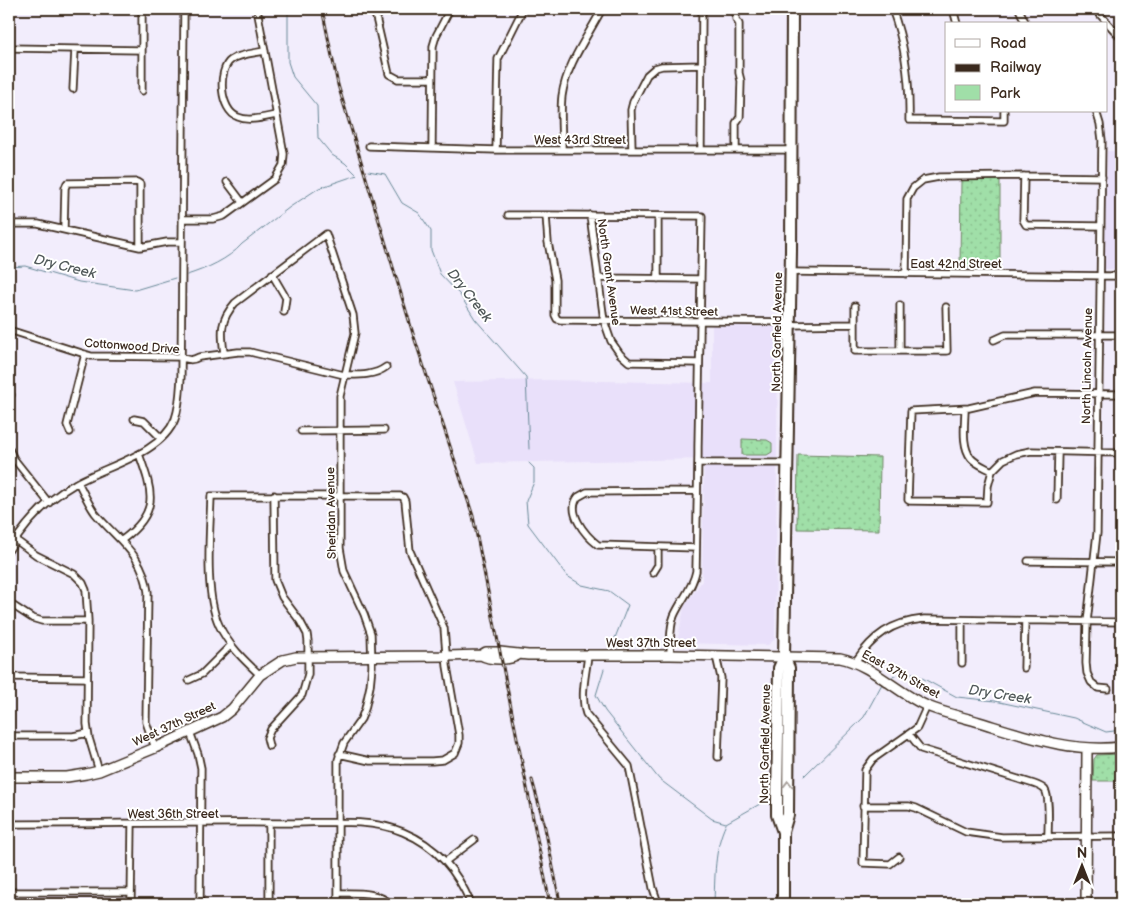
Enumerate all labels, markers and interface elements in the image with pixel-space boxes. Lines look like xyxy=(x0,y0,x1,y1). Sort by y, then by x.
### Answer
legend xyxy=(945,22,1108,112)
text: Road xyxy=(990,34,1026,53)
text: Railway xyxy=(990,58,1041,77)
text: Park xyxy=(990,84,1021,103)
street label: West 43rd Street xyxy=(534,133,626,148)
street label: North Grant Avenue xyxy=(594,218,623,326)
water label: Dry Creek xyxy=(32,251,99,283)
street label: East 42nd Street xyxy=(910,257,1002,272)
water label: Dry Creek xyxy=(444,265,496,326)
street label: North Garfield Avenue xyxy=(769,272,786,392)
street label: West 41st Street xyxy=(630,303,718,320)
street label: North Lincoln Avenue xyxy=(1079,308,1096,424)
street label: Cottonwood Drive xyxy=(84,336,180,357)
street label: Sheridan Avenue xyxy=(323,467,340,559)
street label: West 37th Street xyxy=(606,636,696,651)
street label: East 37th Street xyxy=(859,647,943,702)
water label: Dry Creek xyxy=(967,681,1033,708)
street label: North Garfield Avenue xyxy=(757,684,774,804)
street label: West 37th Street xyxy=(130,699,218,750)
one-way arrow xyxy=(782,780,793,788)
street label: West 36th Street xyxy=(127,807,219,822)
north arrow xyxy=(1058,840,1108,890)
text: N xyxy=(1077,845,1087,862)

